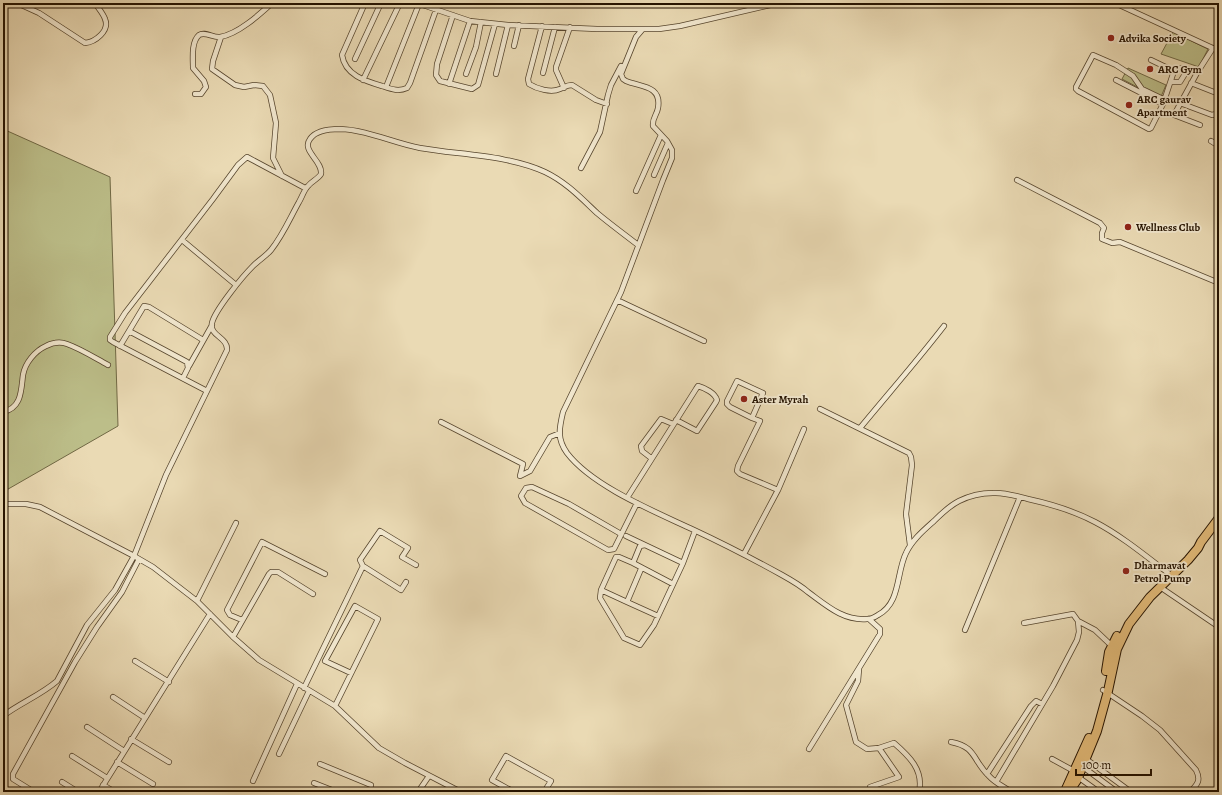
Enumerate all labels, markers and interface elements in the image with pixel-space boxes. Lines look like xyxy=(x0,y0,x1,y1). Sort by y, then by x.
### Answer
place label: Advika Society xyxy=(1118,31,1187,46)
marker: Advika Society xyxy=(1106,33,1116,43)
place label: ARC Gym xyxy=(1157,62,1202,77)
marker: ARC Gym xyxy=(1145,64,1155,74)
place label: ARC gaurav Apartment xyxy=(1136,92,1192,120)
marker: ARC gaurav Apartment xyxy=(1124,100,1134,110)
place label: Wellness Club xyxy=(1135,220,1201,235)
marker: Wellness Club xyxy=(1123,222,1133,232)
place label: Aster Myrah xyxy=(751,392,808,407)
marker: Aster Myrah xyxy=(739,394,749,404)
place label: Dharmavat Petrol Pump xyxy=(1134,558,1191,586)
marker: Dharmavat Petrol Pump xyxy=(1121,566,1131,576)
scale bar xyxy=(1076,751,1151,777)
text: 100 m xyxy=(1082,757,1111,773)

